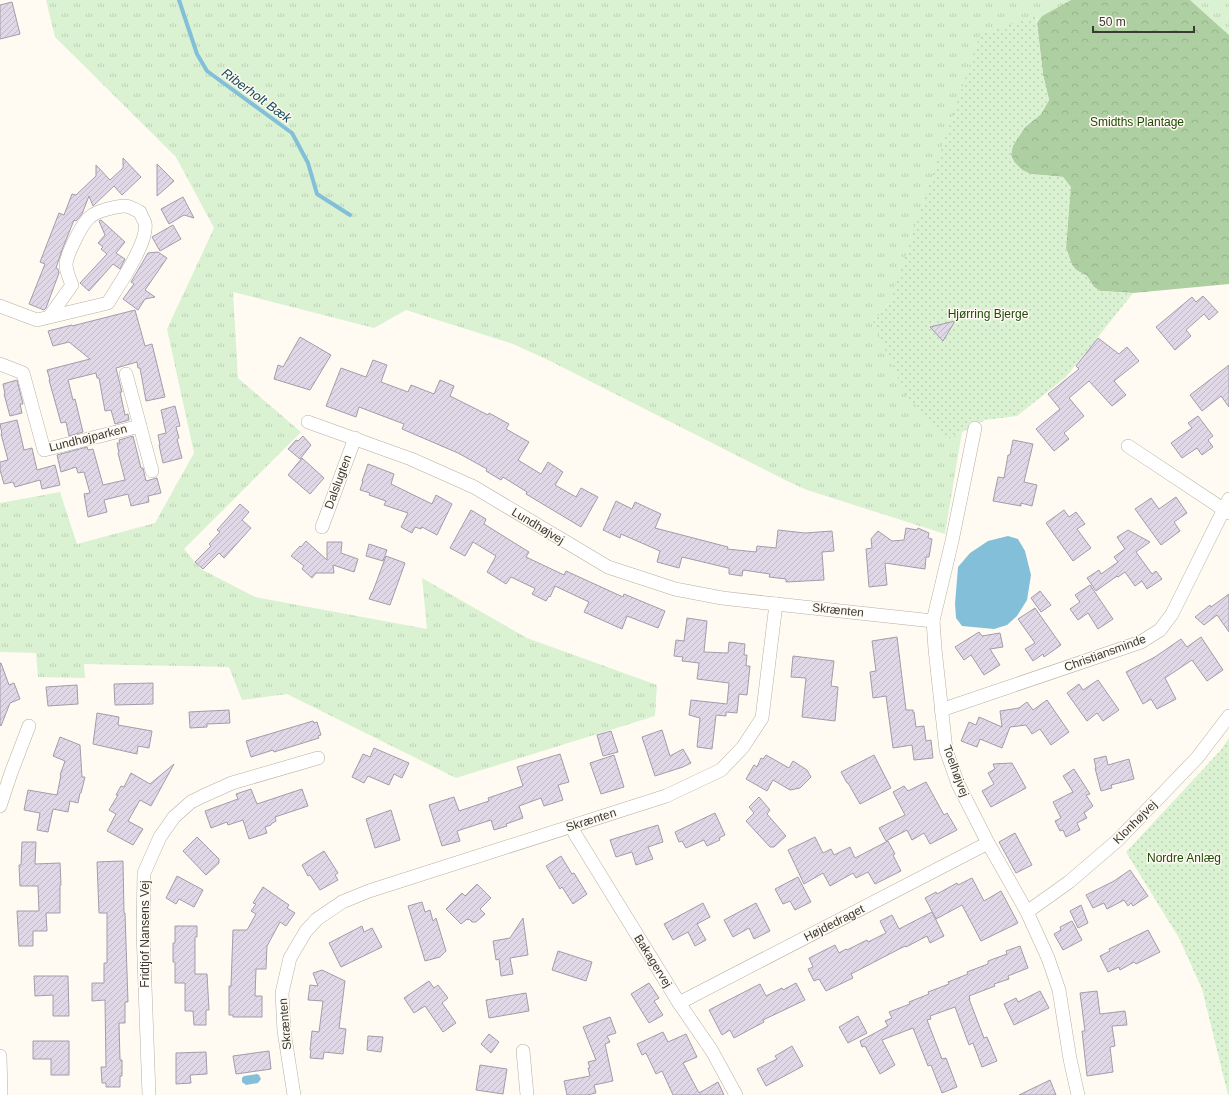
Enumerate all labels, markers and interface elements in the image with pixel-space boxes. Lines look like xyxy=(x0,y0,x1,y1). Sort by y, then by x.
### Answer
scale bar xyxy=(1093,8,1194,34)
text: 50 m xyxy=(1099,15,1126,29)
water label: Riberholt Bæk xyxy=(219,65,296,127)
park label: Smidths Plantage xyxy=(1090,115,1184,129)
park label: Hjørring Bjerge xyxy=(948,307,1029,321)
street label: Lundhøjparken xyxy=(47,422,129,454)
street label: Dalslugten xyxy=(322,453,354,511)
street label: Lundhøjvej xyxy=(509,505,567,547)
street label: Skrænten xyxy=(811,600,865,620)
street label: Christiansminde xyxy=(1062,632,1148,674)
street label: Toelhøjvej xyxy=(940,743,972,799)
street label: Klonhøjvej xyxy=(1110,797,1160,847)
street label: Skrænten xyxy=(564,805,618,835)
park label: Nordre Anlæg xyxy=(1147,851,1221,865)
street label: Fridtjof Nansens Vej xyxy=(138,880,152,988)
street label: Højdedraget xyxy=(801,901,867,944)
street label: Bakagervej xyxy=(631,932,675,990)
street label: Skrænten xyxy=(276,997,294,1051)

